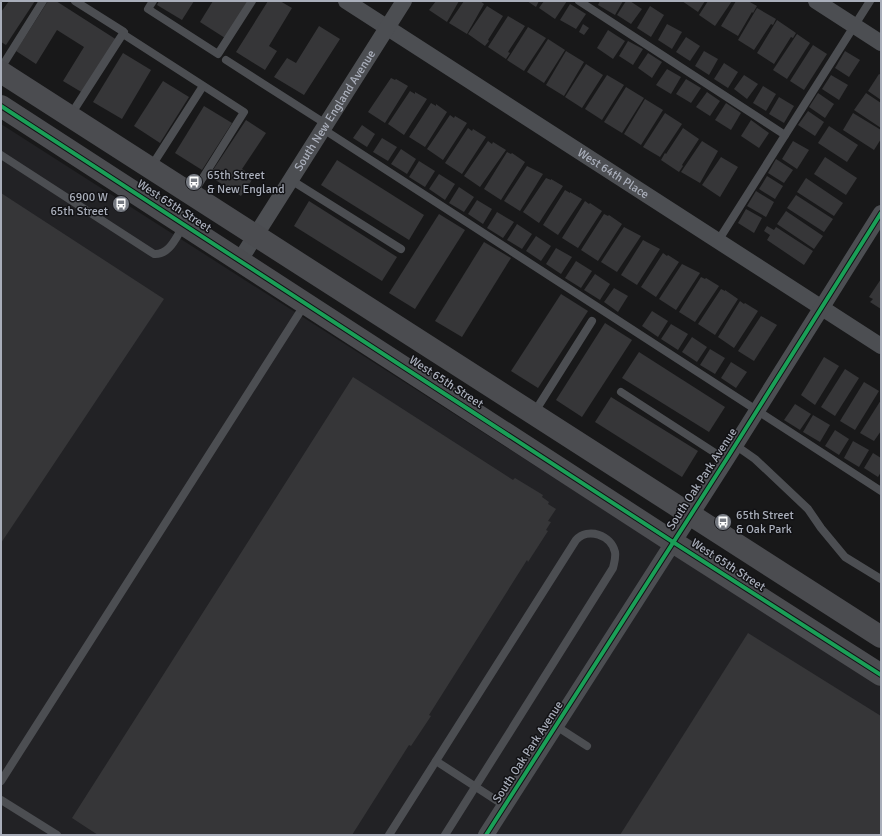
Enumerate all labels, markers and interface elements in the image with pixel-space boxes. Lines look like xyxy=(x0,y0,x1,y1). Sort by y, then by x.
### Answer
street label: South New England Avenue xyxy=(291,47,379,174)
street label: West 64th Place xyxy=(575,145,652,202)
place label: 65th Street & New England xyxy=(207,168,285,197)
bus stop icon: 65th Street & New England xyxy=(184,172,204,192)
street label: West 65th Street xyxy=(134,176,214,236)
place label: 6900 W 65th Street xyxy=(50,190,108,219)
bus stop icon: 6900 W 65th Street xyxy=(111,194,131,214)
street label: West 65th Street xyxy=(406,352,486,412)
street label: South Oak Park Avenue xyxy=(663,425,741,533)
place label: 65th Street & Oak Park xyxy=(736,508,794,537)
bus stop icon: 65th Street & Oak Park xyxy=(713,512,733,532)
street label: West 65th Street xyxy=(688,535,768,595)
street label: South Oak Park Avenue xyxy=(489,698,567,806)

